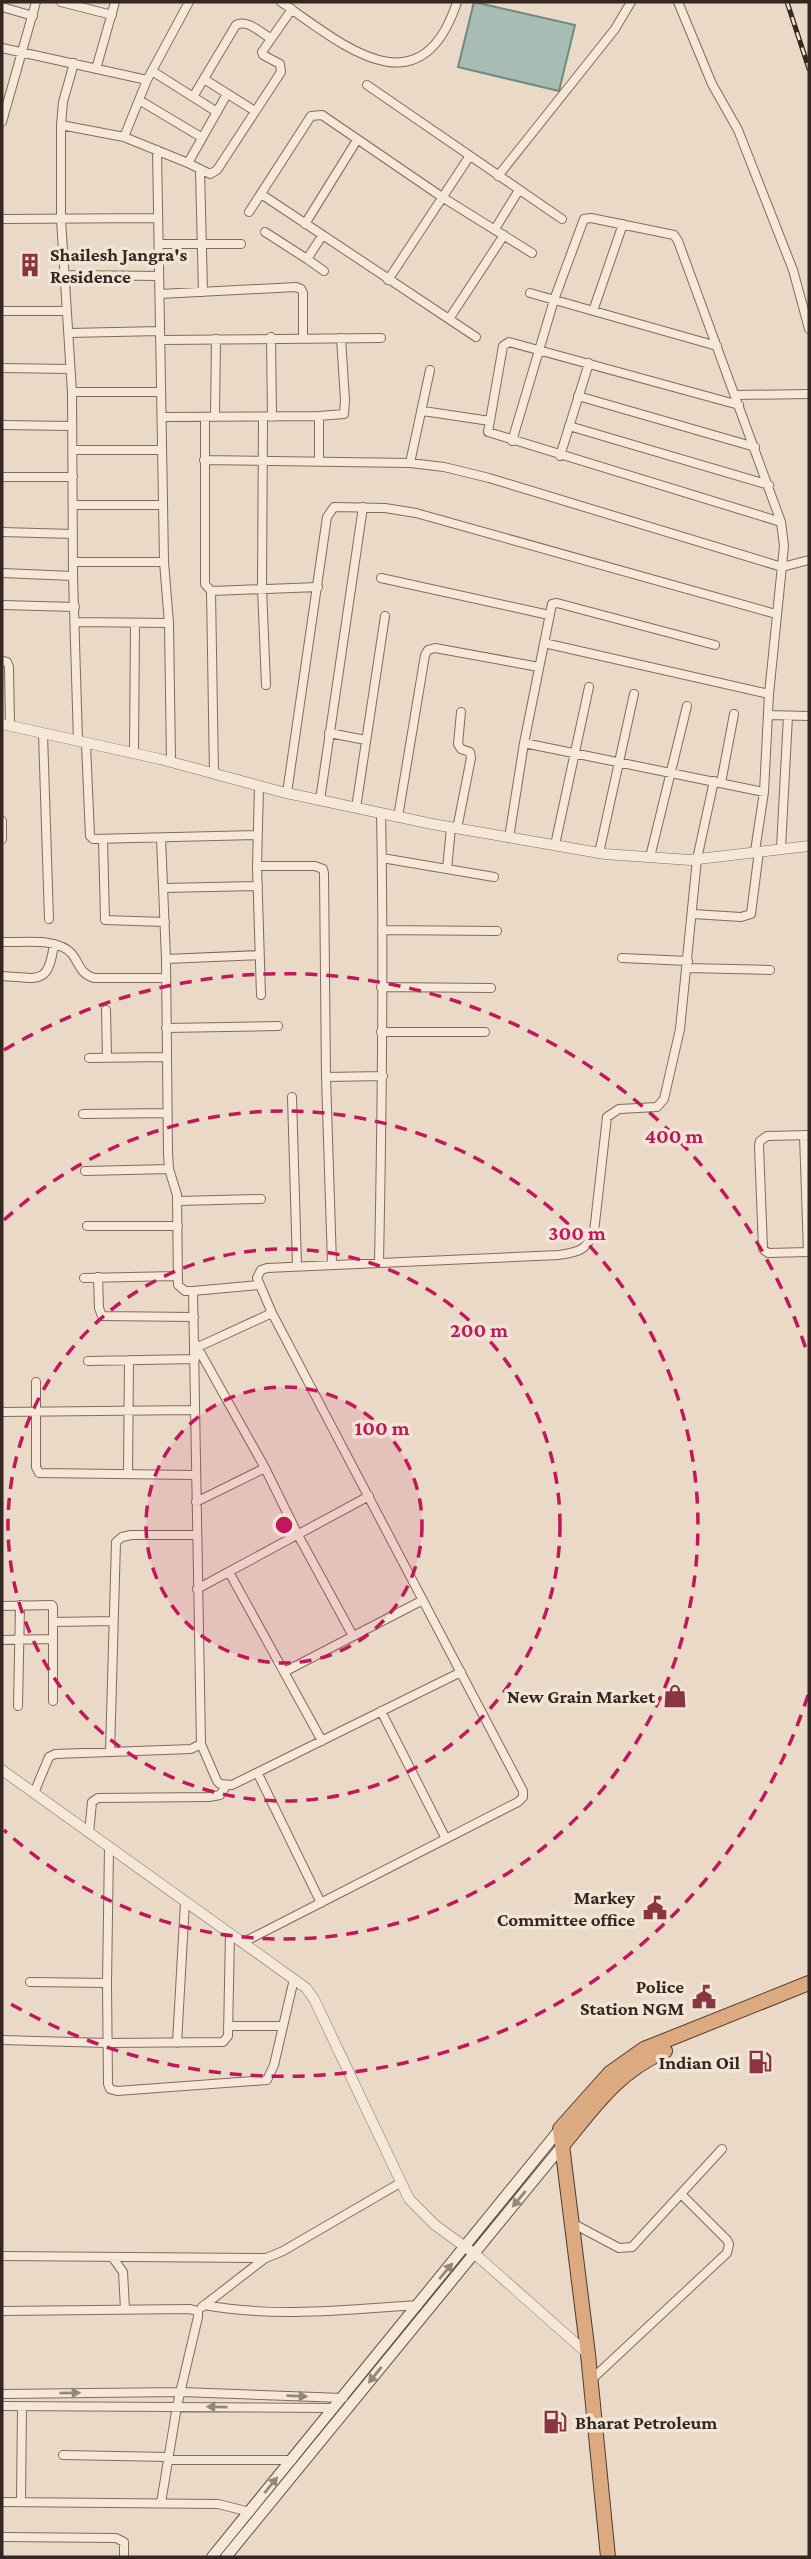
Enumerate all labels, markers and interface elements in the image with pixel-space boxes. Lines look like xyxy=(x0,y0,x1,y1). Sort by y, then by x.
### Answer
place label: Shailesh Jangra's Residence xyxy=(50,244,188,287)
building icon: Shailesh Jangra's Residence xyxy=(16,251,44,279)
text: 400 m xyxy=(645,1124,704,1148)
text: 300 m xyxy=(548,1221,606,1245)
text: 200 m xyxy=(450,1318,508,1342)
text: 100 m xyxy=(354,1416,410,1440)
centre of rings xyxy=(272,1513,296,1537)
shop icon: New Grain Market xyxy=(661,1682,689,1710)
place label: New Grain Market xyxy=(507,1686,655,1707)
place label: Markey Committee office xyxy=(497,1887,636,1930)
public building icon: Markey Committee office xyxy=(641,1894,669,1922)
place label: Police Station NGM xyxy=(580,1976,684,2019)
public building icon: Police Station NGM xyxy=(690,1983,718,2011)
fuel station icon: Indian Oil xyxy=(746,2048,774,2076)
place label: Indian Oil xyxy=(659,2052,740,2073)
one-way arrow xyxy=(512,2191,527,2208)
one-way arrow xyxy=(438,2263,453,2280)
one-way arrow xyxy=(368,2367,383,2384)
one-way arrow xyxy=(59,2387,81,2399)
one-way arrow xyxy=(287,2390,309,2402)
one-way arrow xyxy=(206,2401,228,2413)
fuel station icon: Bharat Petroleum xyxy=(541,2408,569,2436)
place label: Bharat Petroleum xyxy=(575,2412,717,2433)
one-way arrow xyxy=(263,2477,278,2494)

